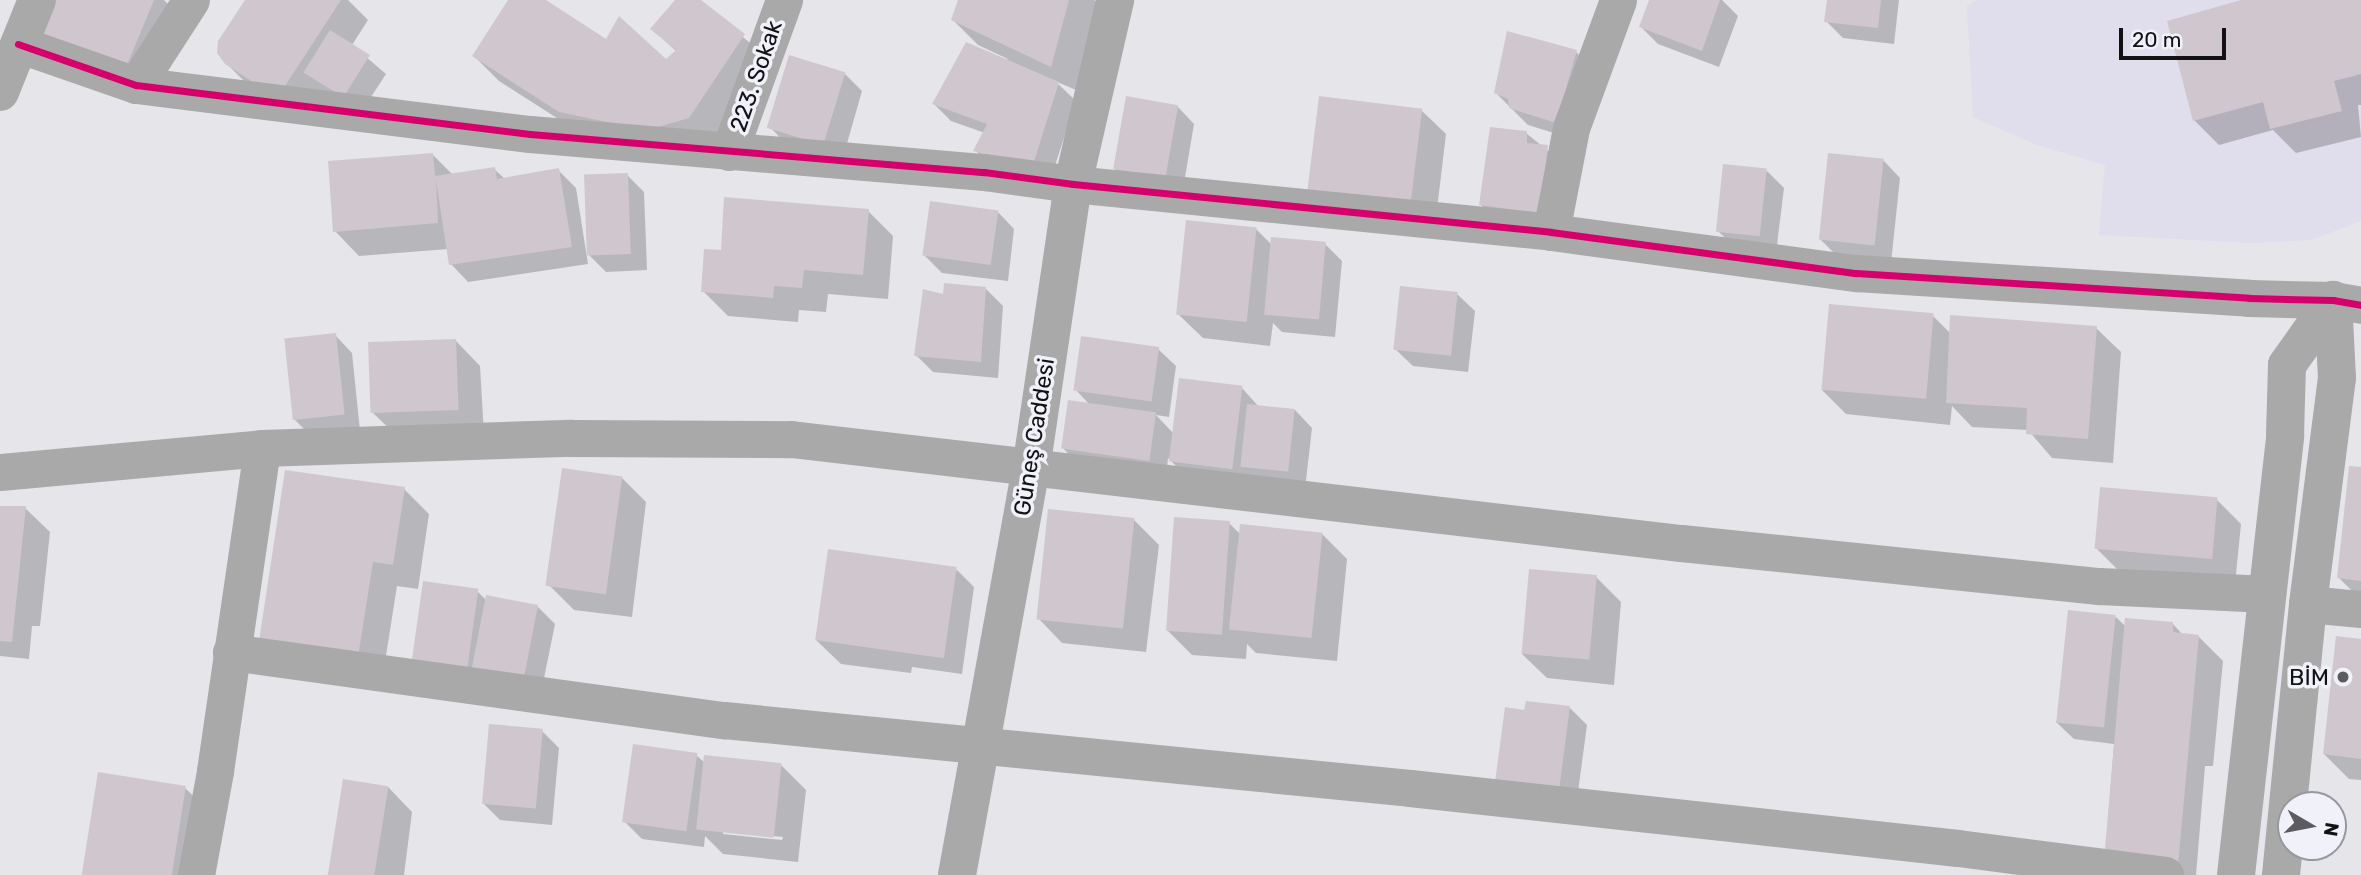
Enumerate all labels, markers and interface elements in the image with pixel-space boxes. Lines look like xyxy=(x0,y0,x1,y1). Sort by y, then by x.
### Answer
scale bar xyxy=(2123,14,2230,58)
street label: 223. Sokak xyxy=(724,17,788,135)
text: 20 m xyxy=(2132,27,2181,52)
street label: Güneş Caddesi xyxy=(1008,356,1060,518)
place label: BİM xyxy=(2289,663,2329,691)
marker: BİM xyxy=(2335,669,2351,685)
north arrow xyxy=(2277,791,2347,861)
text: N xyxy=(2319,821,2344,838)

